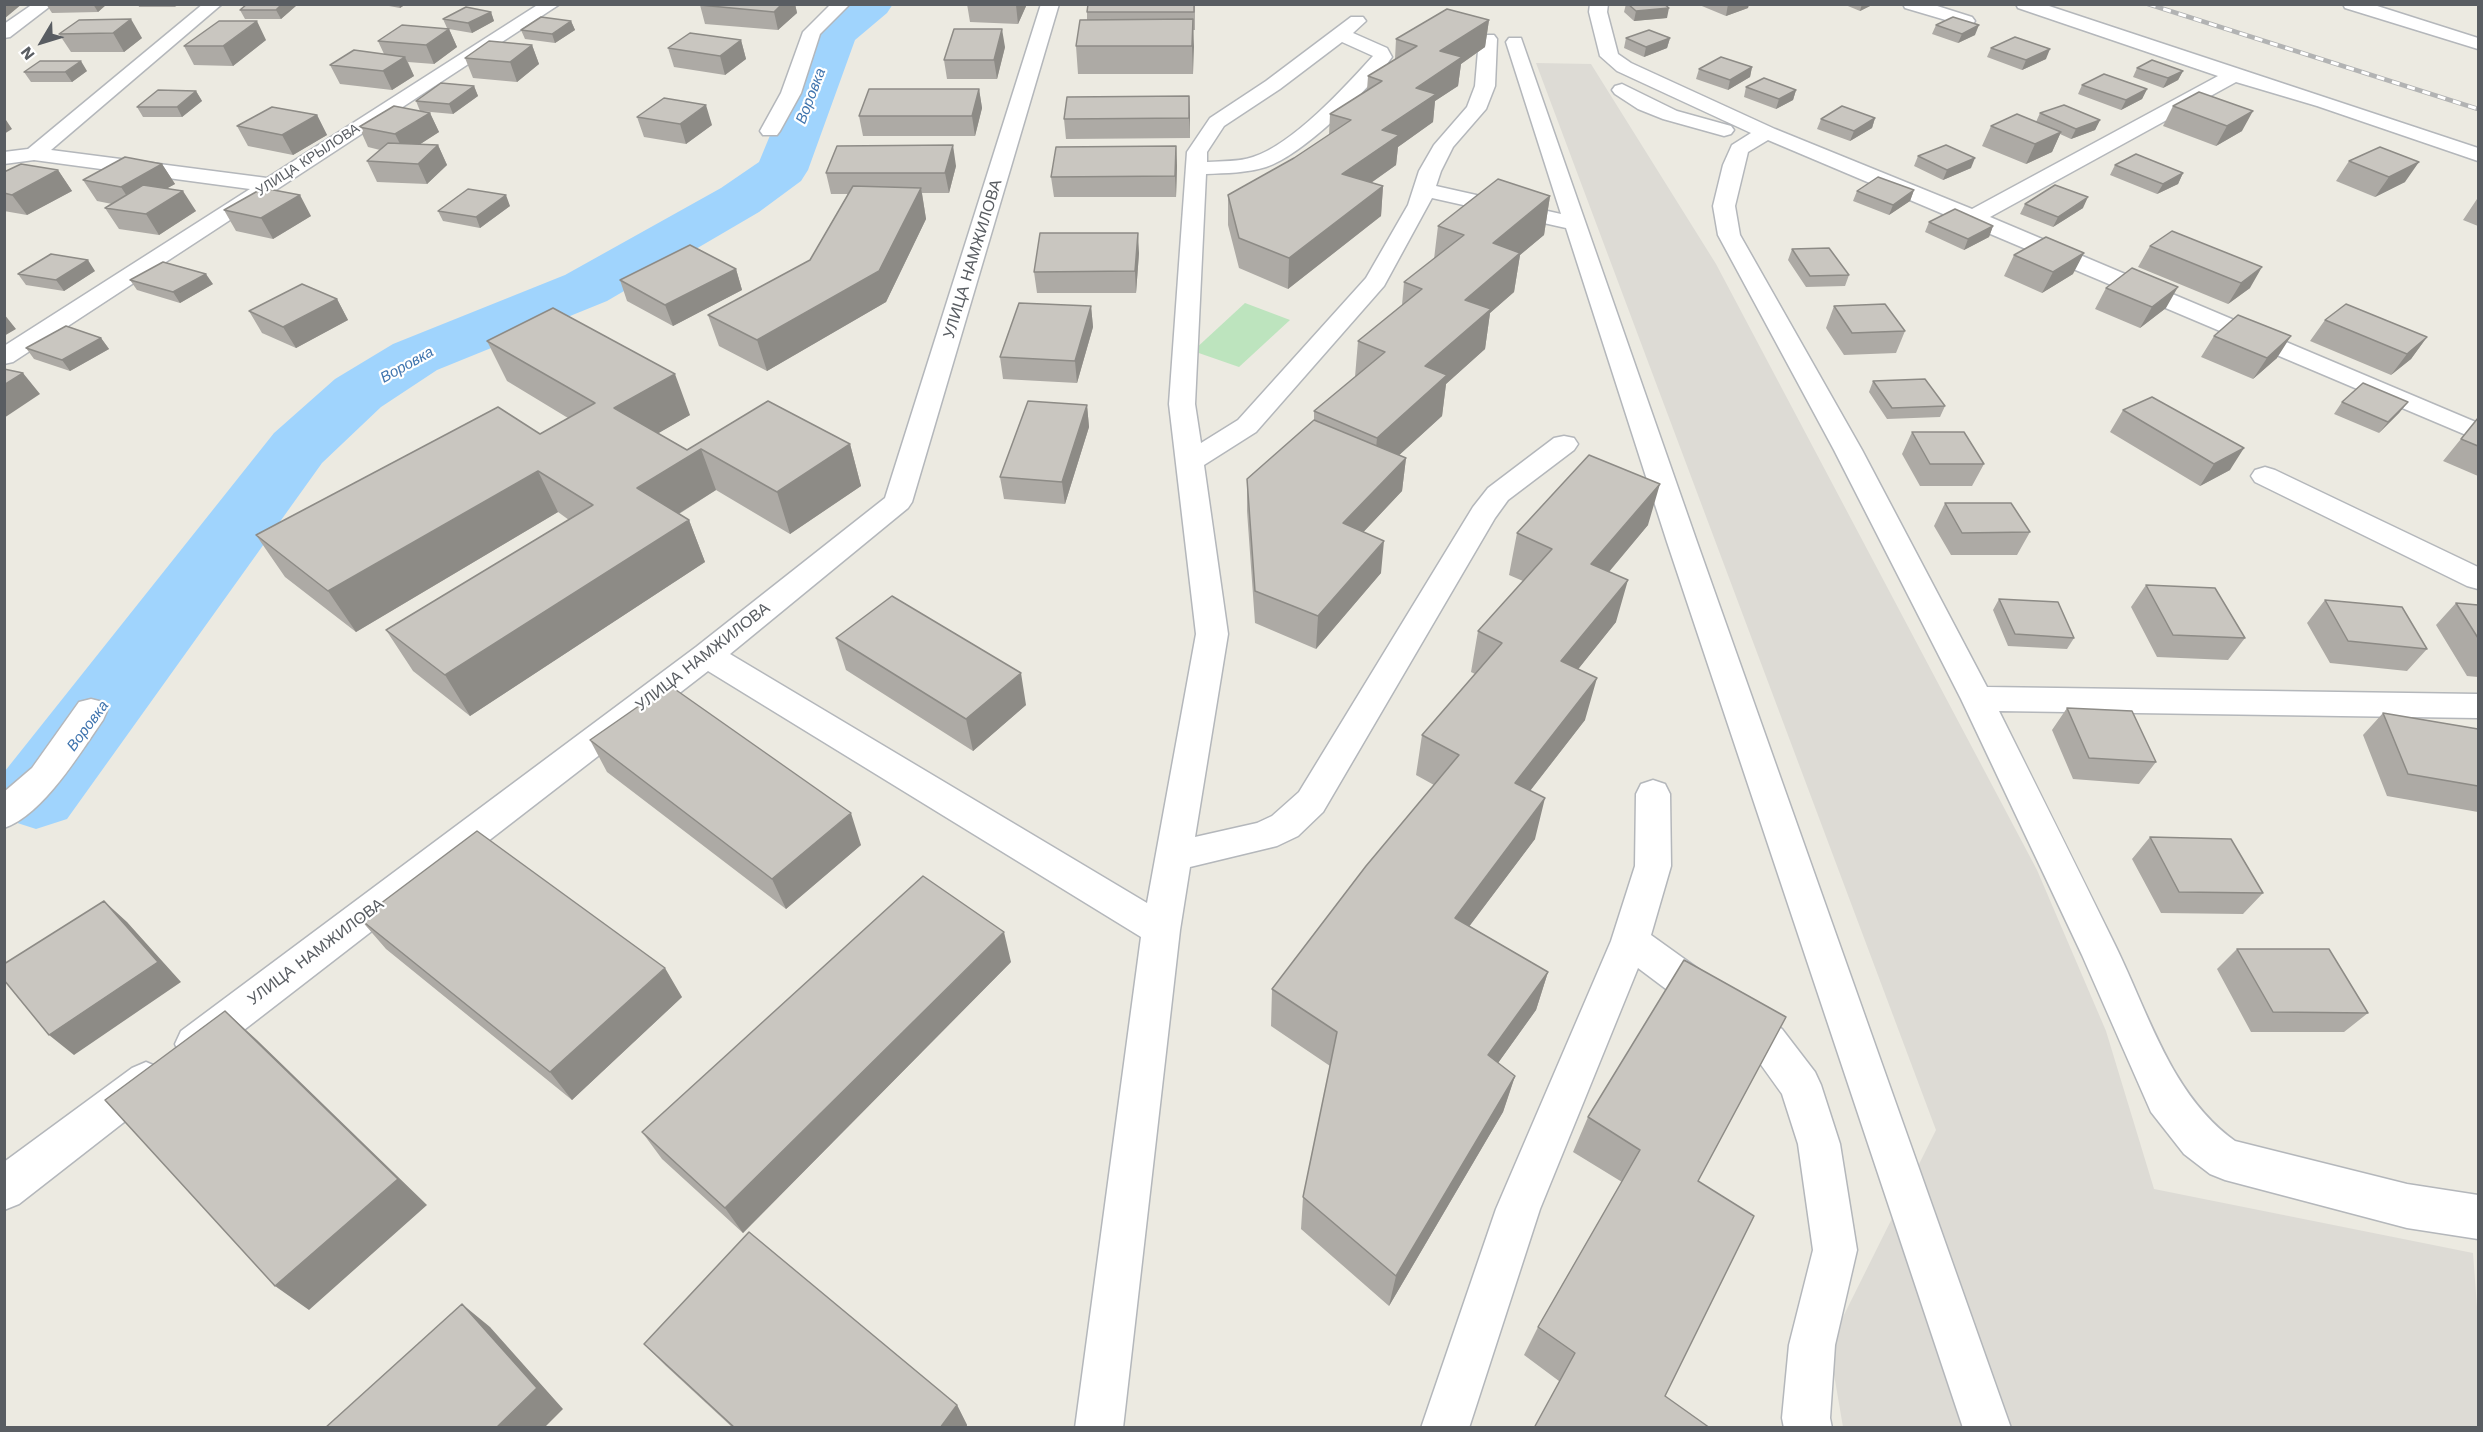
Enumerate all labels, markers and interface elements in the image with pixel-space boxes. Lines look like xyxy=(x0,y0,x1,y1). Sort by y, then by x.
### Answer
north arrow xyxy=(12,12,72,72)
text: N xyxy=(16,43,39,64)
water label: Воровка xyxy=(792,66,830,126)
street label: УЛИЦА КРЫЛОВА xyxy=(253,120,363,200)
street label: УЛИЦА НАМЖИЛОВА xyxy=(940,177,1006,341)
water label: Воровка xyxy=(377,343,437,387)
street label: УЛИЦА НАМЖИЛОВА xyxy=(632,599,774,715)
water label: Воровка xyxy=(63,697,113,755)
street label: УЛИЦА НАМЖИЛОВА xyxy=(244,895,388,1009)

